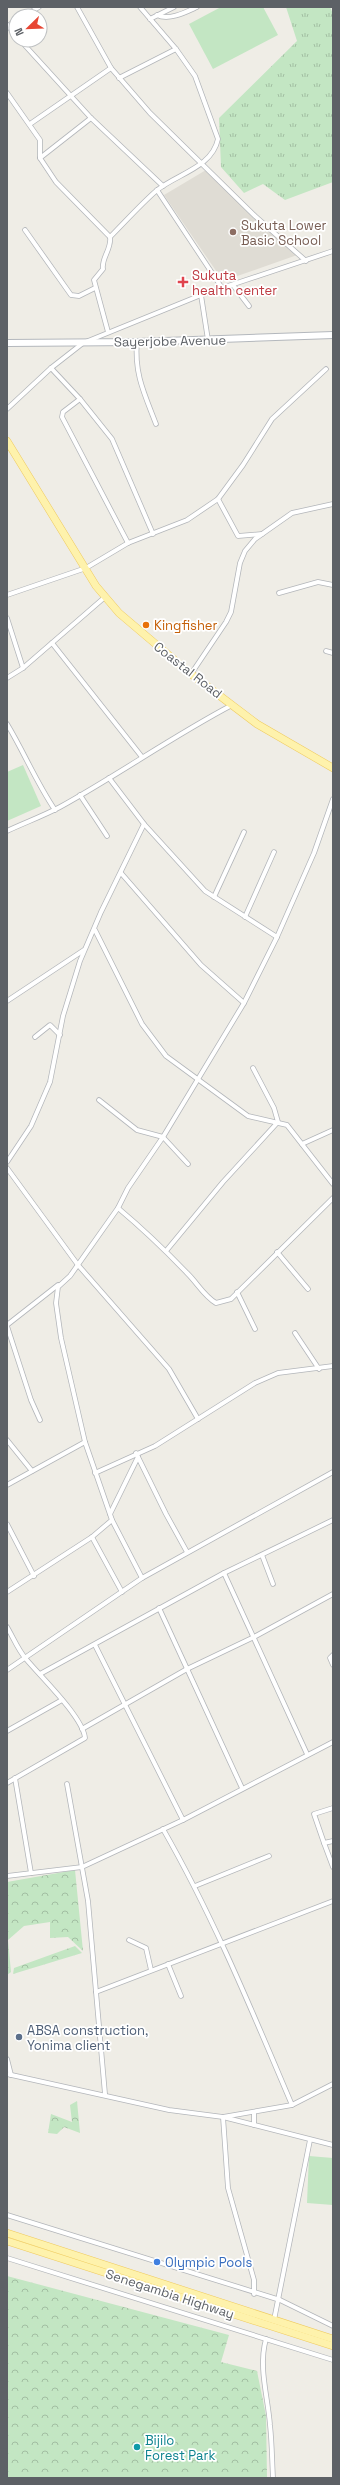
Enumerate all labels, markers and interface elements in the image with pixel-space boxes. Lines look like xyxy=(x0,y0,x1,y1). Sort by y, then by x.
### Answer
north arrow xyxy=(8,8,48,48)
text: N xyxy=(11,26,27,38)
place label: Sukuta Lower Basic School xyxy=(241,217,327,249)
marker: Sukuta Lower Basic School xyxy=(228,227,238,237)
place label: Sukuta health center xyxy=(192,267,277,299)
marker: Sukuta health center xyxy=(177,276,189,288)
street label: Sayerjobe Avenue xyxy=(114,332,226,350)
place label: Kingfisher xyxy=(154,617,218,634)
marker: Kingfisher xyxy=(141,620,151,630)
street label: Coastal Road xyxy=(150,638,226,702)
place label: ABSA construction, Yonima client xyxy=(27,2022,148,2054)
marker: ABSA construction, Yonima client xyxy=(14,2032,24,2042)
place label: Olympic Pools xyxy=(165,2254,253,2271)
marker: Olympic Pools xyxy=(152,2257,162,2267)
street label: Senegambia Highway xyxy=(104,2265,236,2323)
place label: Bijilo Forest Park xyxy=(145,2432,215,2464)
marker: Bijilo Forest Park xyxy=(132,2442,142,2452)

